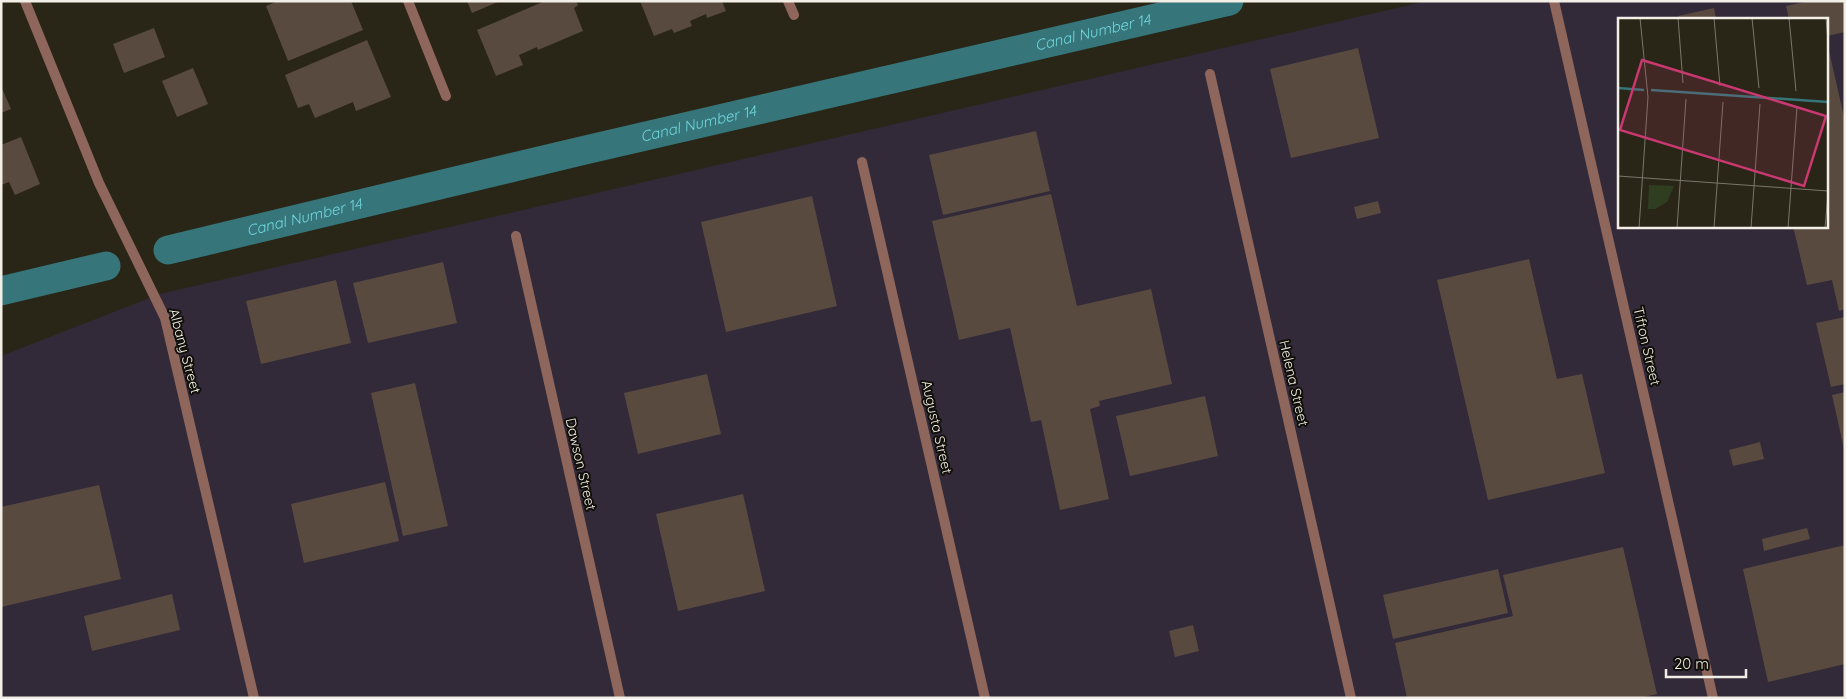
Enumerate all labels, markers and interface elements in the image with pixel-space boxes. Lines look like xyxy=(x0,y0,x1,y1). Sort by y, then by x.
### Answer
water label: Canal Number 14 xyxy=(1033,9,1153,55)
inset map xyxy=(1618,18,1828,228)
water label: Canal Number 14 xyxy=(638,101,759,146)
water label: Canal Number 14 xyxy=(244,194,365,240)
street label: Tifton Street xyxy=(1629,305,1665,387)
street label: Albany Street xyxy=(165,307,205,396)
street label: Helena Street xyxy=(1275,338,1313,428)
street label: Augusta Street xyxy=(918,379,957,476)
street label: Dawson Street xyxy=(562,416,600,512)
scale bar xyxy=(1666,646,1746,678)
text: 20 m xyxy=(1674,654,1709,673)

